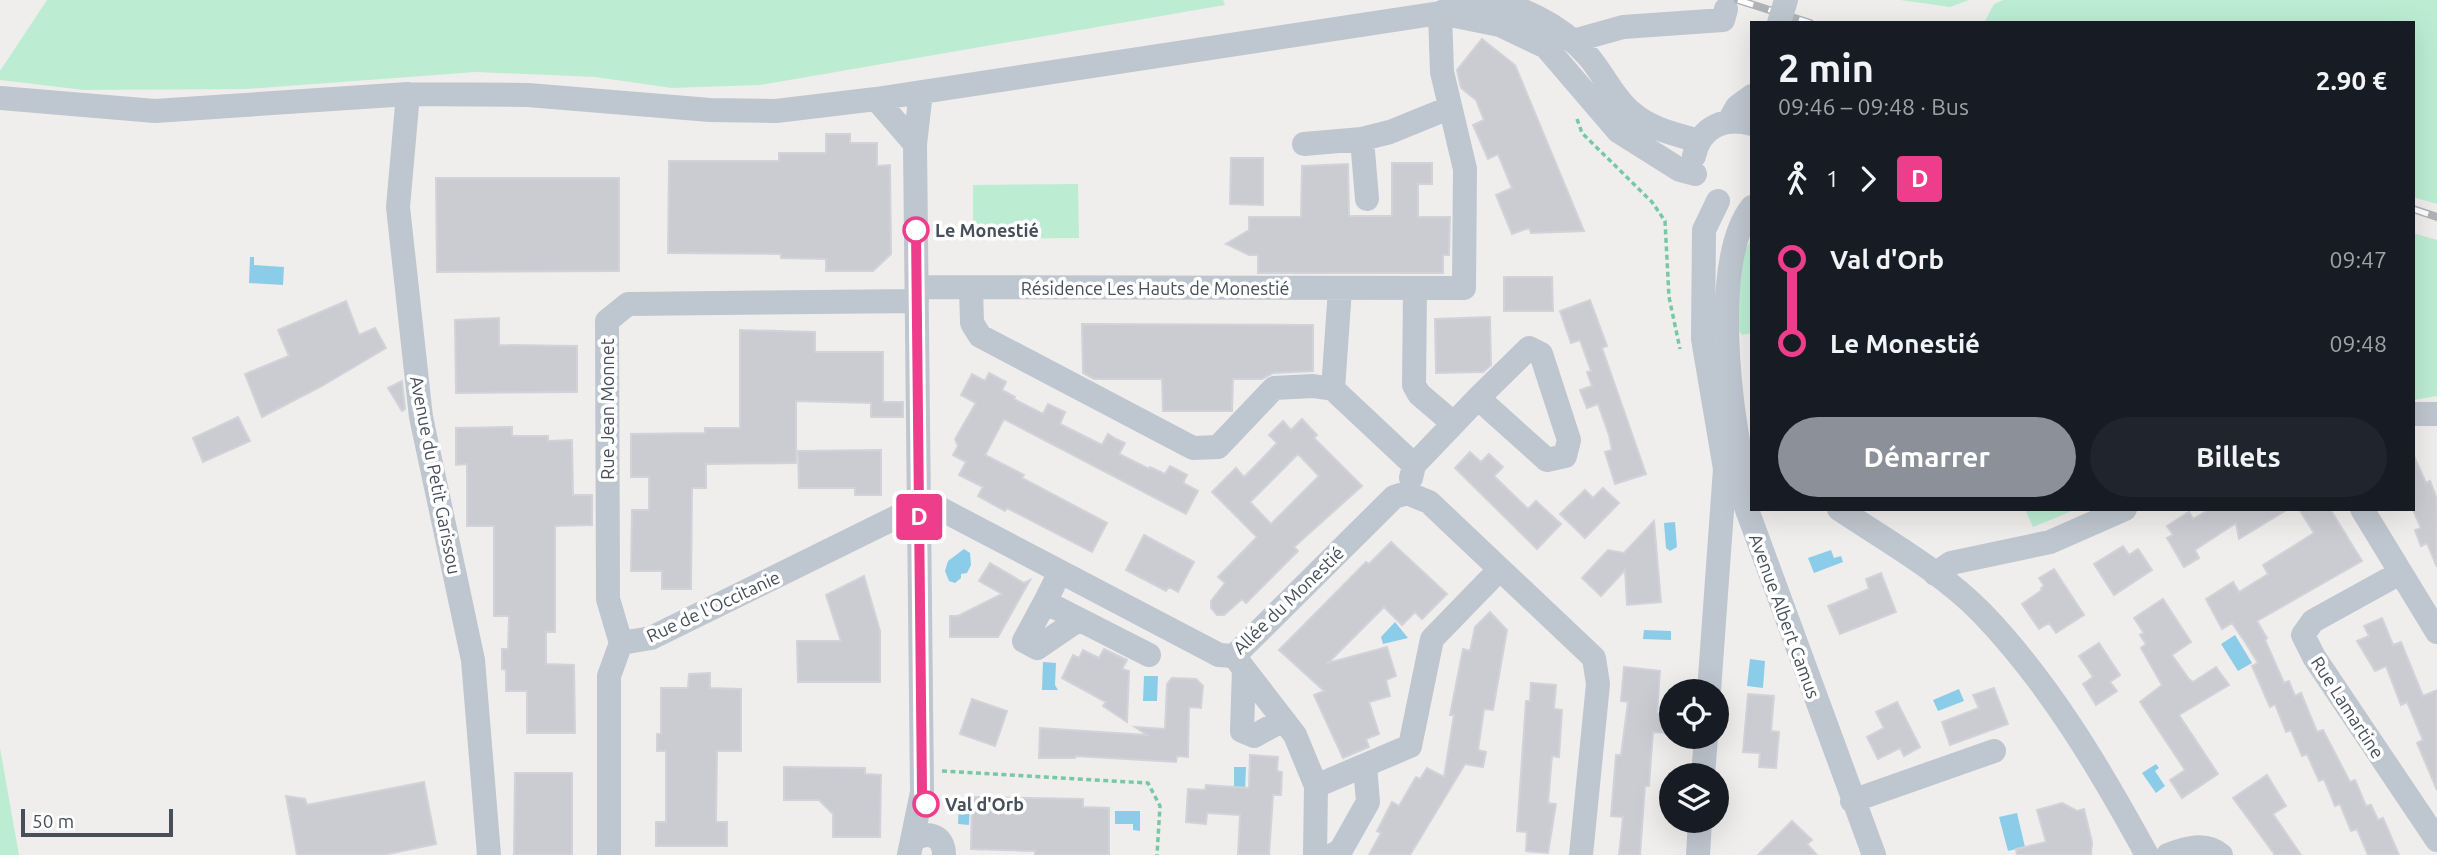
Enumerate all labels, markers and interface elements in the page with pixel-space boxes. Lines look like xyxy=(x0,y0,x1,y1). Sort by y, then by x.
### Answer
text: 2 min xyxy=(1778,47,1874,89)
text: 2.90 € xyxy=(2316,66,2387,95)
text: 09:46 – 09:48 · Bus xyxy=(1778,94,1969,119)
icon: walk xyxy=(1778,160,1816,198)
icon: forward xyxy=(1849,160,1887,198)
text: D xyxy=(1911,165,1928,192)
text: 1 xyxy=(1826,166,1839,191)
marker: Le Monestié xyxy=(903,217,929,243)
place label: Le Monestié xyxy=(935,220,1039,240)
text: Val d'Orb xyxy=(1830,245,1944,274)
text: 09:47 xyxy=(2329,247,2387,272)
street label: Résidence Les Hauts de Monestié xyxy=(1021,278,1289,298)
text: Le Monestié xyxy=(1830,329,1980,358)
text: 09:48 xyxy=(2329,331,2387,356)
street label: Rue Jean Monnet xyxy=(597,338,617,480)
street label: Avenue du Petit Garissou xyxy=(407,374,465,576)
button: Démarrer xyxy=(1778,417,2076,497)
button: Billets xyxy=(2090,417,2387,497)
line badge: D xyxy=(896,494,942,540)
text: D xyxy=(910,503,928,530)
street label: Avenue Albert Camus xyxy=(1746,531,1824,701)
street label: Allée du Monestié xyxy=(1229,542,1347,658)
street label: Rue de l'Occitanie xyxy=(643,566,783,646)
street label: Rue Lamartine xyxy=(2308,652,2388,762)
map controls xyxy=(1659,679,1729,833)
button: locate xyxy=(1659,679,1729,749)
button: layers xyxy=(1659,763,1729,833)
marker: Val d'Orb xyxy=(913,791,939,817)
place label: Val d'Orb xyxy=(945,794,1024,814)
scale bar xyxy=(21,806,173,838)
text: 50 m xyxy=(32,810,74,832)

